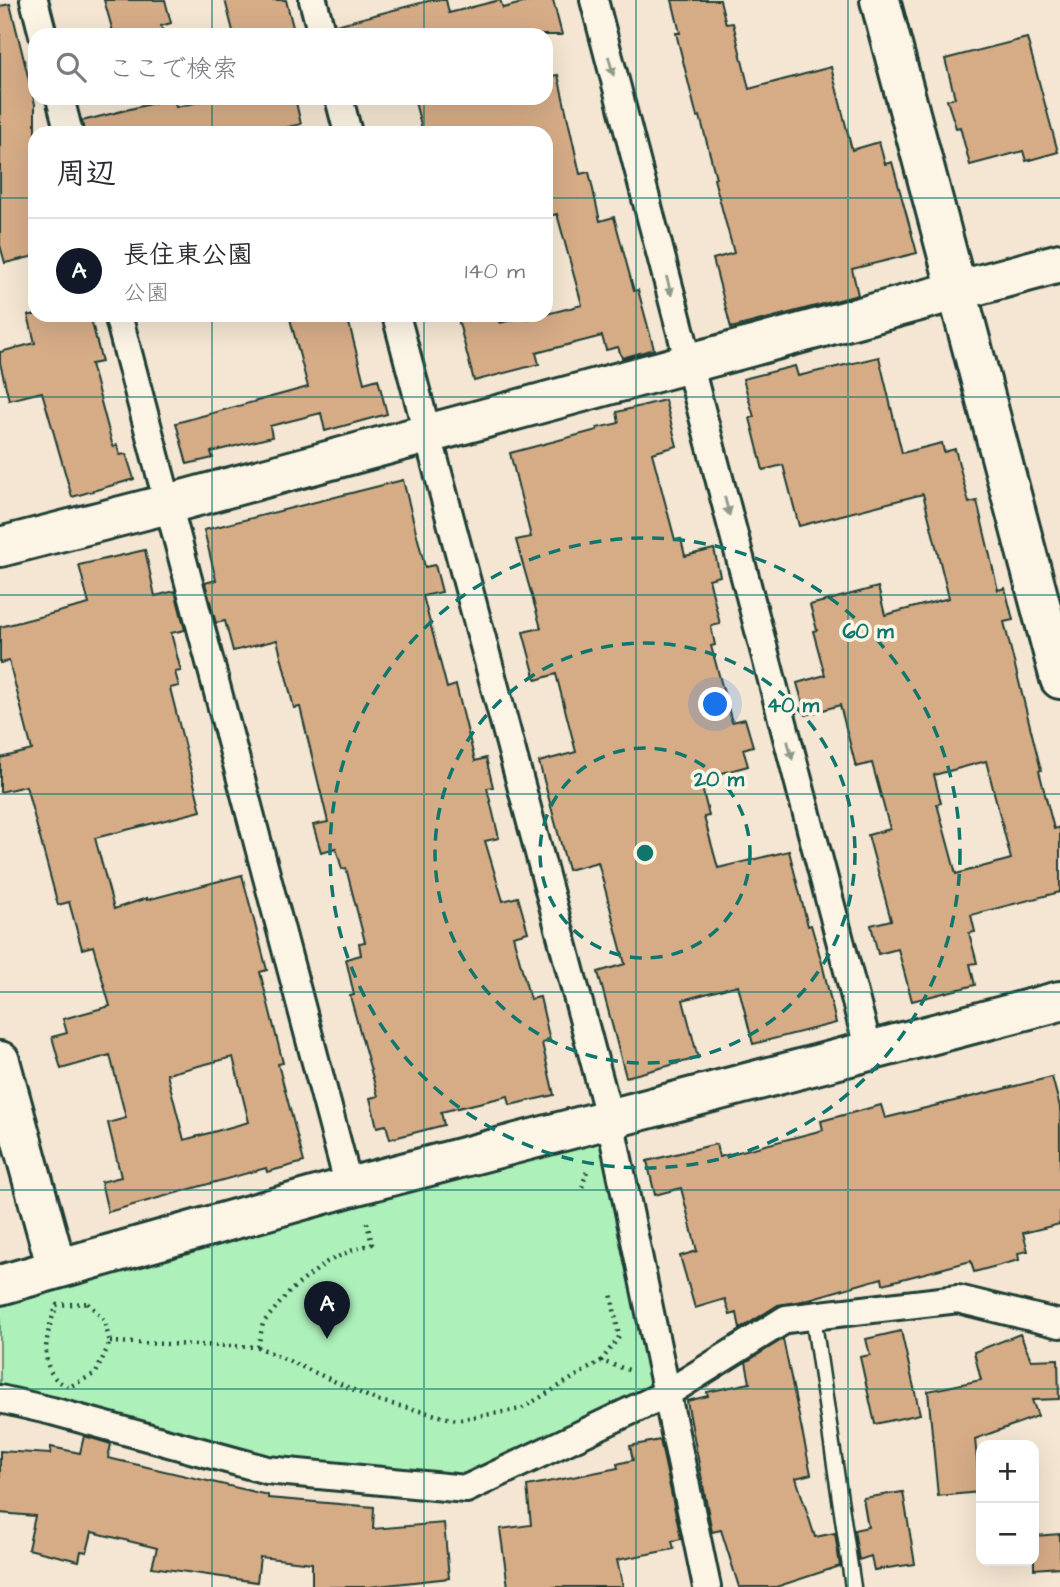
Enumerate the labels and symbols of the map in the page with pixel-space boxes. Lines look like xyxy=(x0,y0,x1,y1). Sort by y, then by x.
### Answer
one-way arrow xyxy=(606,55,617,77)
one-way arrow xyxy=(664,275,675,297)
one-way arrow xyxy=(722,496,732,517)
text: 60 m xyxy=(842,617,894,646)
your location xyxy=(698,687,732,721)
text: 40 m xyxy=(767,691,820,720)
one-way arrow xyxy=(786,740,796,761)
text: 20 m xyxy=(693,765,745,794)
centre of rings xyxy=(633,841,657,865)
pin: A xyxy=(304,1281,350,1339)

